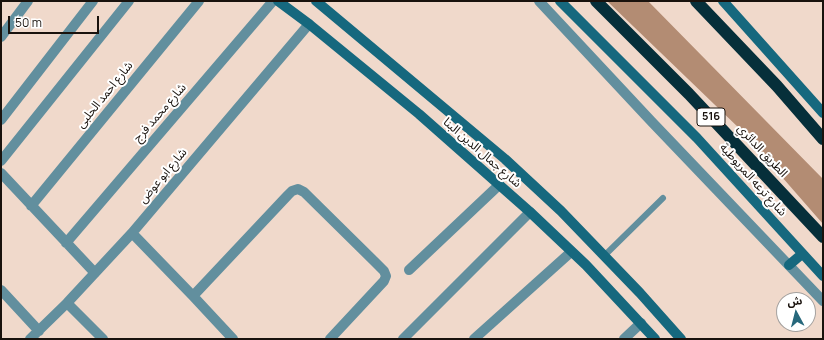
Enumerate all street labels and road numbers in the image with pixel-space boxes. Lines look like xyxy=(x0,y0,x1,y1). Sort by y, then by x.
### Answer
street label: شارع احمد الحلبى xyxy=(74,59,136,131)
street label: شارع محمد فرج xyxy=(131,81,189,145)
road number: 516 xyxy=(697,108,725,126)
street label: شارع جمال الدين البنا xyxy=(440,115,524,191)
street label: الطريق الدائري xyxy=(734,122,790,180)
street label: شارع ترعه المريوطية xyxy=(717,141,789,219)
street label: شارع ابو عوض xyxy=(136,146,190,206)

